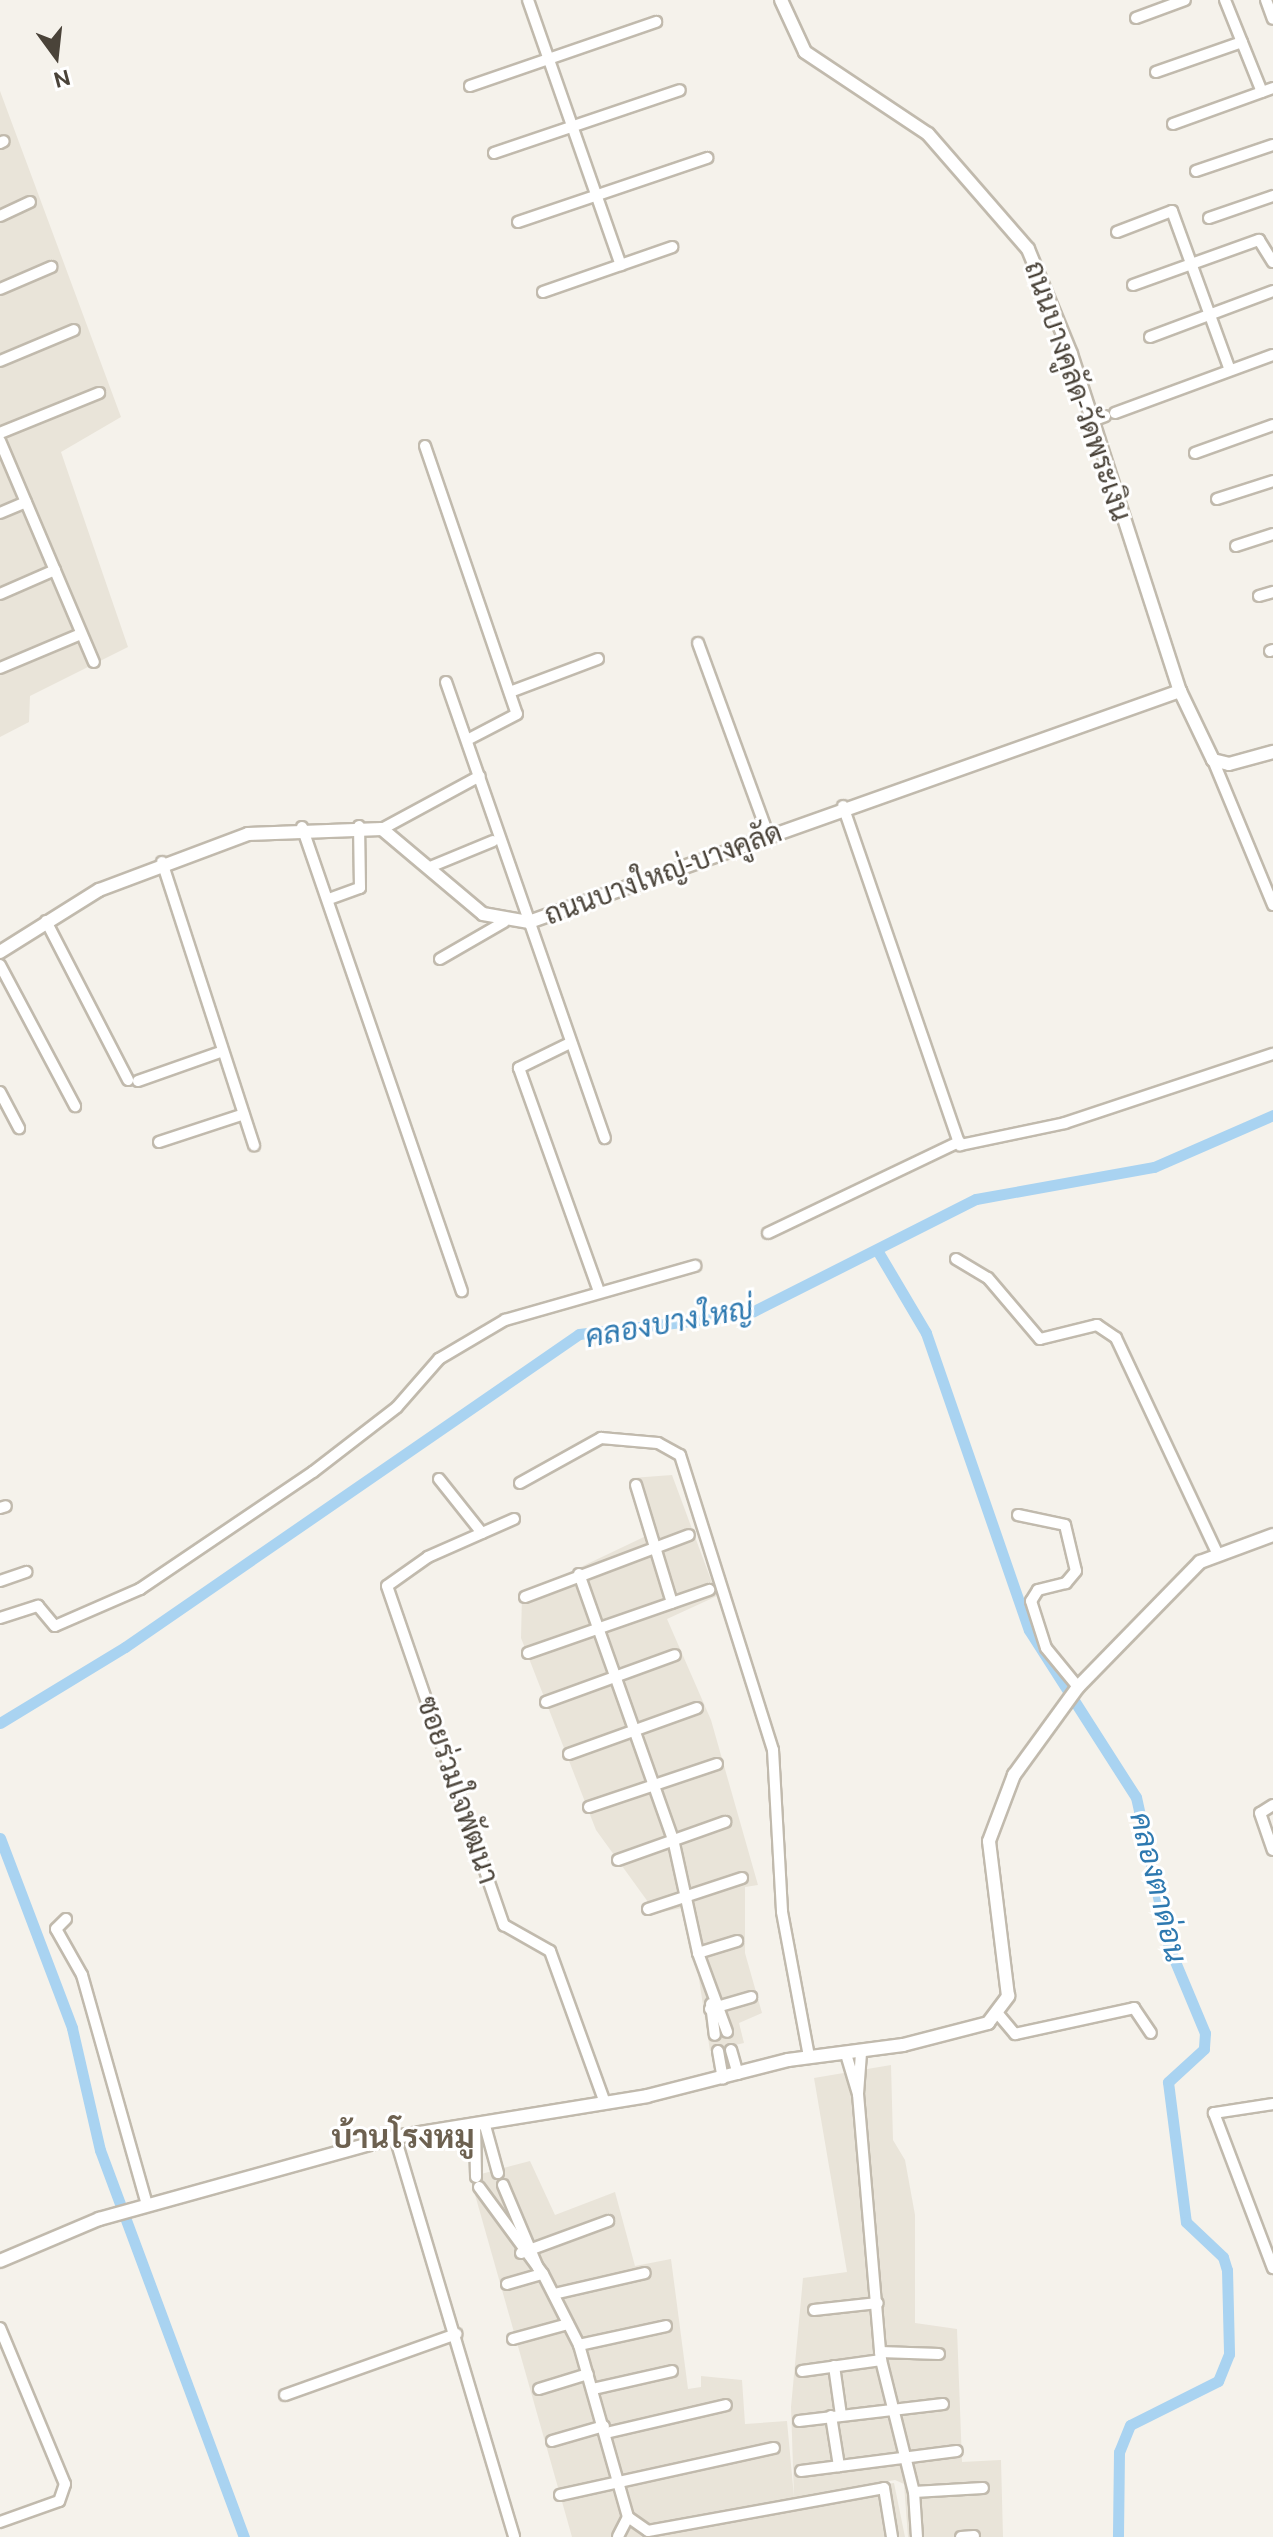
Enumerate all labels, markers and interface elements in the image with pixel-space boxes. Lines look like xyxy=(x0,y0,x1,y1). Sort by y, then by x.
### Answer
north arrow xyxy=(16,16,96,96)
text: N xyxy=(51,65,74,94)
street label: ถนนบางคูลัด-วัดพระเงิน xyxy=(1018,257,1138,525)
street label: ถนนบางใหญ่-บางคูลัด xyxy=(540,814,786,932)
water label: คลองบางใหญ่ xyxy=(582,1290,756,1354)
street label: ซอยร่วมใจพัฒนา xyxy=(410,1692,506,1888)
water label: คลองตาด่อน xyxy=(1123,1808,1195,1966)
district label: บ้านโรงหมู xyxy=(331,2117,475,2155)

